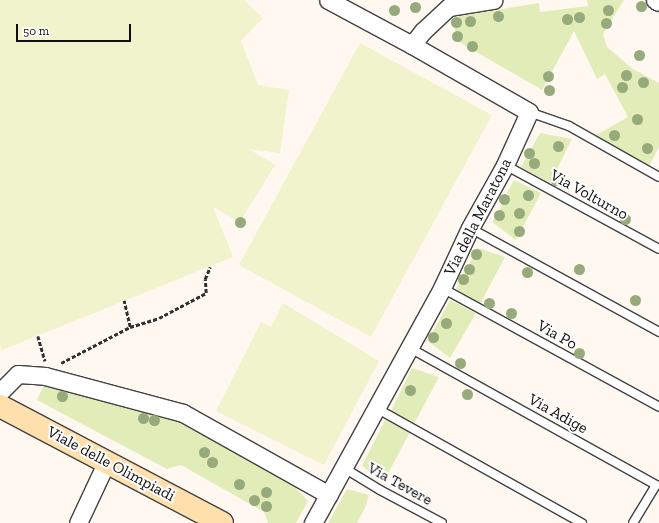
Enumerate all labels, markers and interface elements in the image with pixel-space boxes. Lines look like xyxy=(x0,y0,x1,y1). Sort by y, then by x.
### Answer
scale bar xyxy=(18,16,133,42)
text: 50 m xyxy=(23,24,49,38)
street label: Via della Maratona xyxy=(440,155,516,279)
street label: Via Volturno xyxy=(546,166,632,224)
street label: Via Po xyxy=(534,316,580,354)
street label: Via Adige xyxy=(525,390,591,438)
street label: Viale delle Olimpiadi xyxy=(44,422,178,506)
street label: Via Tevere xyxy=(364,458,436,510)

